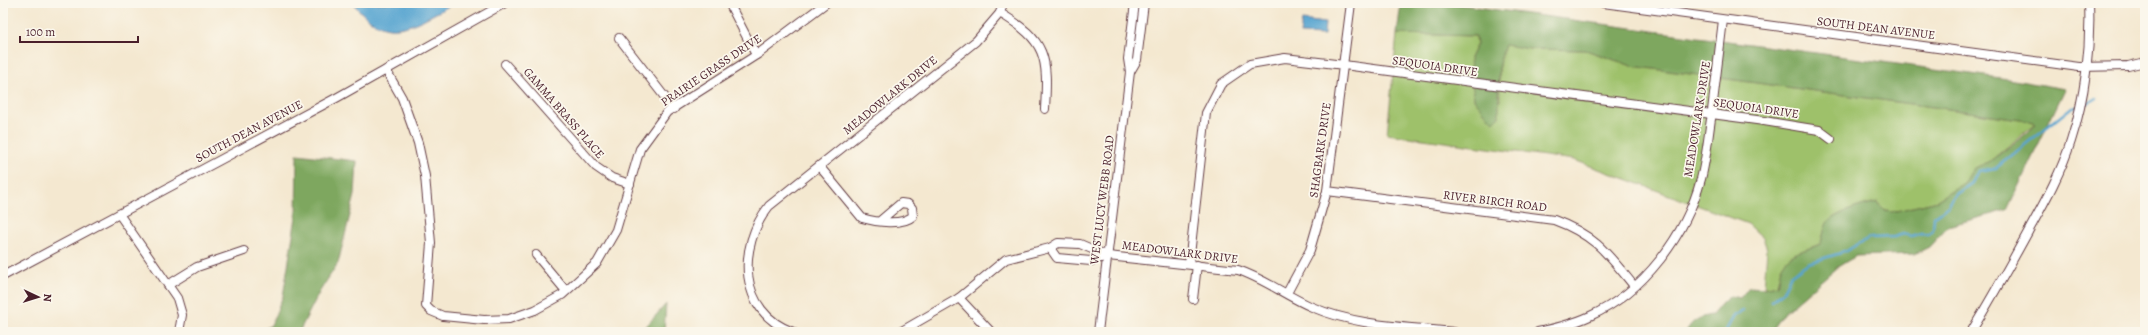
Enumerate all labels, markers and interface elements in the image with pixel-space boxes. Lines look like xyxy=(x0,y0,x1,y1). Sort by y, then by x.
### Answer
street label: SOUTH DEAN AVENUE xyxy=(1816,13,1936,43)
scale bar xyxy=(20,18,138,44)
text: 100 m xyxy=(26,24,55,40)
street label: PRAIRIE GRASS DRIVE xyxy=(657,30,765,110)
street label: MEADOWLARK DRIVE xyxy=(840,52,940,138)
street label: SEQUOIA DRIVE xyxy=(1391,52,1479,80)
street label: MEADOWLARK DRIVE xyxy=(1680,60,1714,178)
street label: GAMMA BRASS PLACE xyxy=(520,64,608,162)
street label: SEQUOIA DRIVE xyxy=(1712,94,1800,122)
street label: SOUTH DEAN AVENUE xyxy=(193,96,305,166)
street label: SHAGBARK DRIVE xyxy=(1305,101,1335,199)
street label: WEST LUCY WEBB ROAD xyxy=(1086,135,1118,266)
street label: RIVER BIRCH ROAD xyxy=(1442,187,1548,215)
street label: MEADOWLARK DRIVE xyxy=(1121,237,1239,267)
north arrow xyxy=(18,277,58,317)
text: N xyxy=(40,293,55,302)

